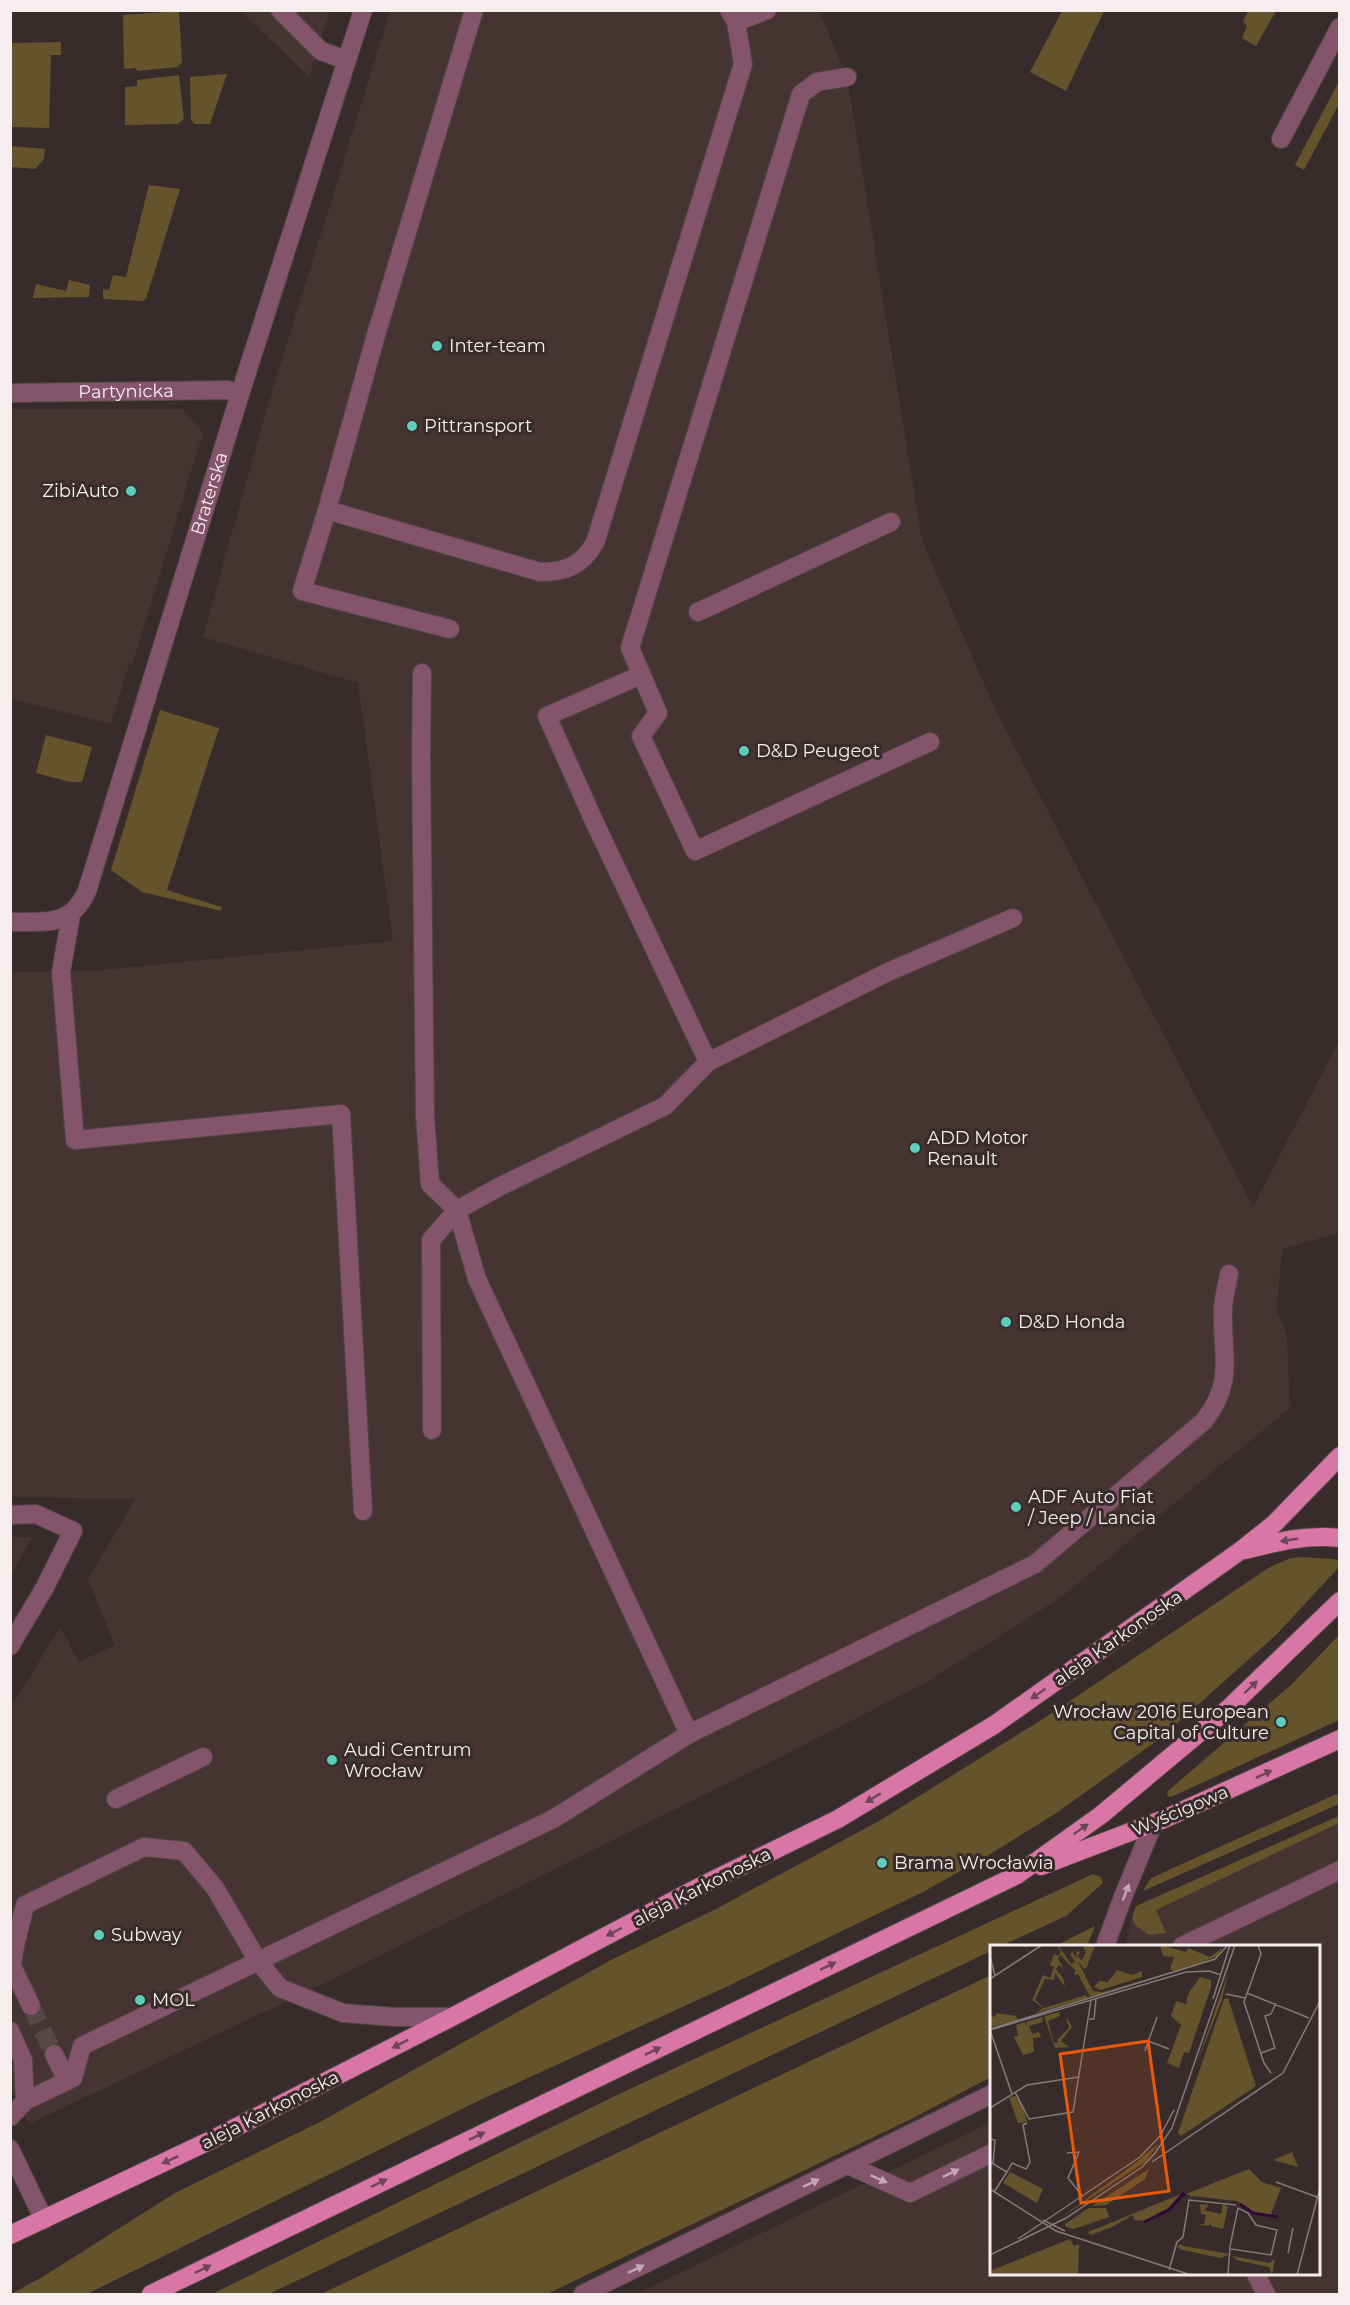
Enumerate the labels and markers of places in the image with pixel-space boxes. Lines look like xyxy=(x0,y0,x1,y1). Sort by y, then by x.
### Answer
place label: Inter-team xyxy=(449,335,546,357)
marker: Inter-team xyxy=(430,339,444,353)
place label: Pittransport xyxy=(424,415,532,437)
marker: Pittransport xyxy=(405,419,419,433)
place label: ZibiAuto xyxy=(42,480,119,502)
marker: ZibiAuto xyxy=(124,484,138,498)
place label: D&D Peugeot xyxy=(756,740,880,762)
marker: D&D Peugeot xyxy=(737,744,751,758)
place label: ADD Motor Renault xyxy=(927,1127,1028,1170)
marker: ADD Motor Renault xyxy=(908,1141,922,1155)
place label: D&D Honda xyxy=(1018,1311,1125,1333)
marker: D&D Honda xyxy=(999,1315,1013,1329)
place label: ADF Auto Fiat / Jeep / Lancia xyxy=(1027,1486,1156,1529)
marker: ADF Auto Fiat / Jeep / Lancia xyxy=(1009,1500,1023,1514)
place label: Wrocław 2016 European Capital of Culture xyxy=(1053,1701,1269,1744)
marker: Wrocław 2016 European Capital of Culture xyxy=(1274,1715,1288,1729)
place label: Audi Centrum Wrocław xyxy=(344,1739,472,1782)
marker: Audi Centrum Wrocław xyxy=(325,1753,339,1767)
place label: Brama Wrocławia xyxy=(894,1852,1054,1874)
marker: Brama Wrocławia xyxy=(875,1856,889,1870)
place label: Subway xyxy=(111,1924,182,1946)
marker: Subway xyxy=(92,1928,106,1942)
place label: MOL xyxy=(152,1989,195,2011)
marker: MOL xyxy=(133,1993,147,2007)

